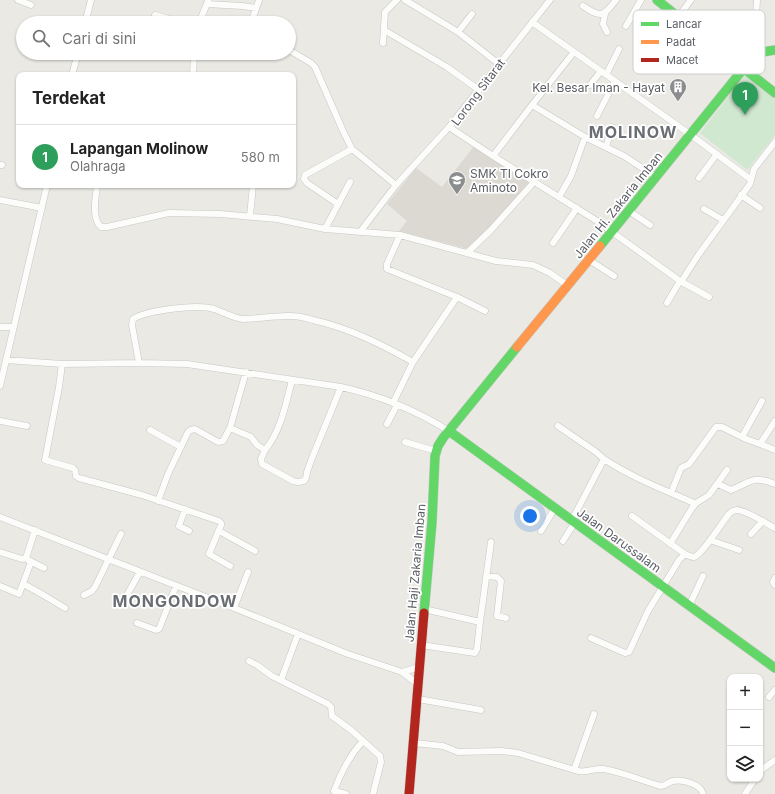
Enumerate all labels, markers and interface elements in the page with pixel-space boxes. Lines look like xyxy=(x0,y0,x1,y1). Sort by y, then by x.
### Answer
legend xyxy=(633,10,765,74)
search box xyxy=(16,16,296,60)
text: Lancar xyxy=(666,17,702,31)
icon: search xyxy=(30,27,52,49)
text: Cari di sini xyxy=(62,29,136,48)
text: Padat xyxy=(666,35,696,49)
text: Macet xyxy=(666,53,699,67)
street label: Lorong Sitarat xyxy=(448,56,508,128)
building icon: Kel. Besar Iman - Hayat xyxy=(668,77,688,102)
place label: Kel. Besar Iman - Hayat xyxy=(532,80,665,95)
pin: 1 xyxy=(732,82,758,115)
text: Terdekat xyxy=(32,88,105,108)
district label: MOLINOW xyxy=(589,122,677,142)
text: Lapangan Molinow xyxy=(70,139,208,158)
text: 1 xyxy=(42,149,48,165)
text: 580 m xyxy=(241,149,280,165)
street label: Jalan Hi. Zakaria Imban xyxy=(570,149,666,261)
text: Olahraga xyxy=(70,158,126,174)
place label: SMK TI Cokro Aminoto xyxy=(470,166,548,195)
school or university icon: SMK TI Cokro Aminoto xyxy=(447,170,467,195)
street label: Jalan Haji Zakaria Imban xyxy=(401,503,429,643)
street label: Jalan Darussalam xyxy=(574,504,664,576)
your location xyxy=(520,506,540,526)
district label: MONGONDOW xyxy=(112,591,238,611)
map controls xyxy=(727,674,763,782)
button: + xyxy=(727,674,763,710)
button: − xyxy=(727,710,763,746)
button: layers xyxy=(727,746,763,782)

